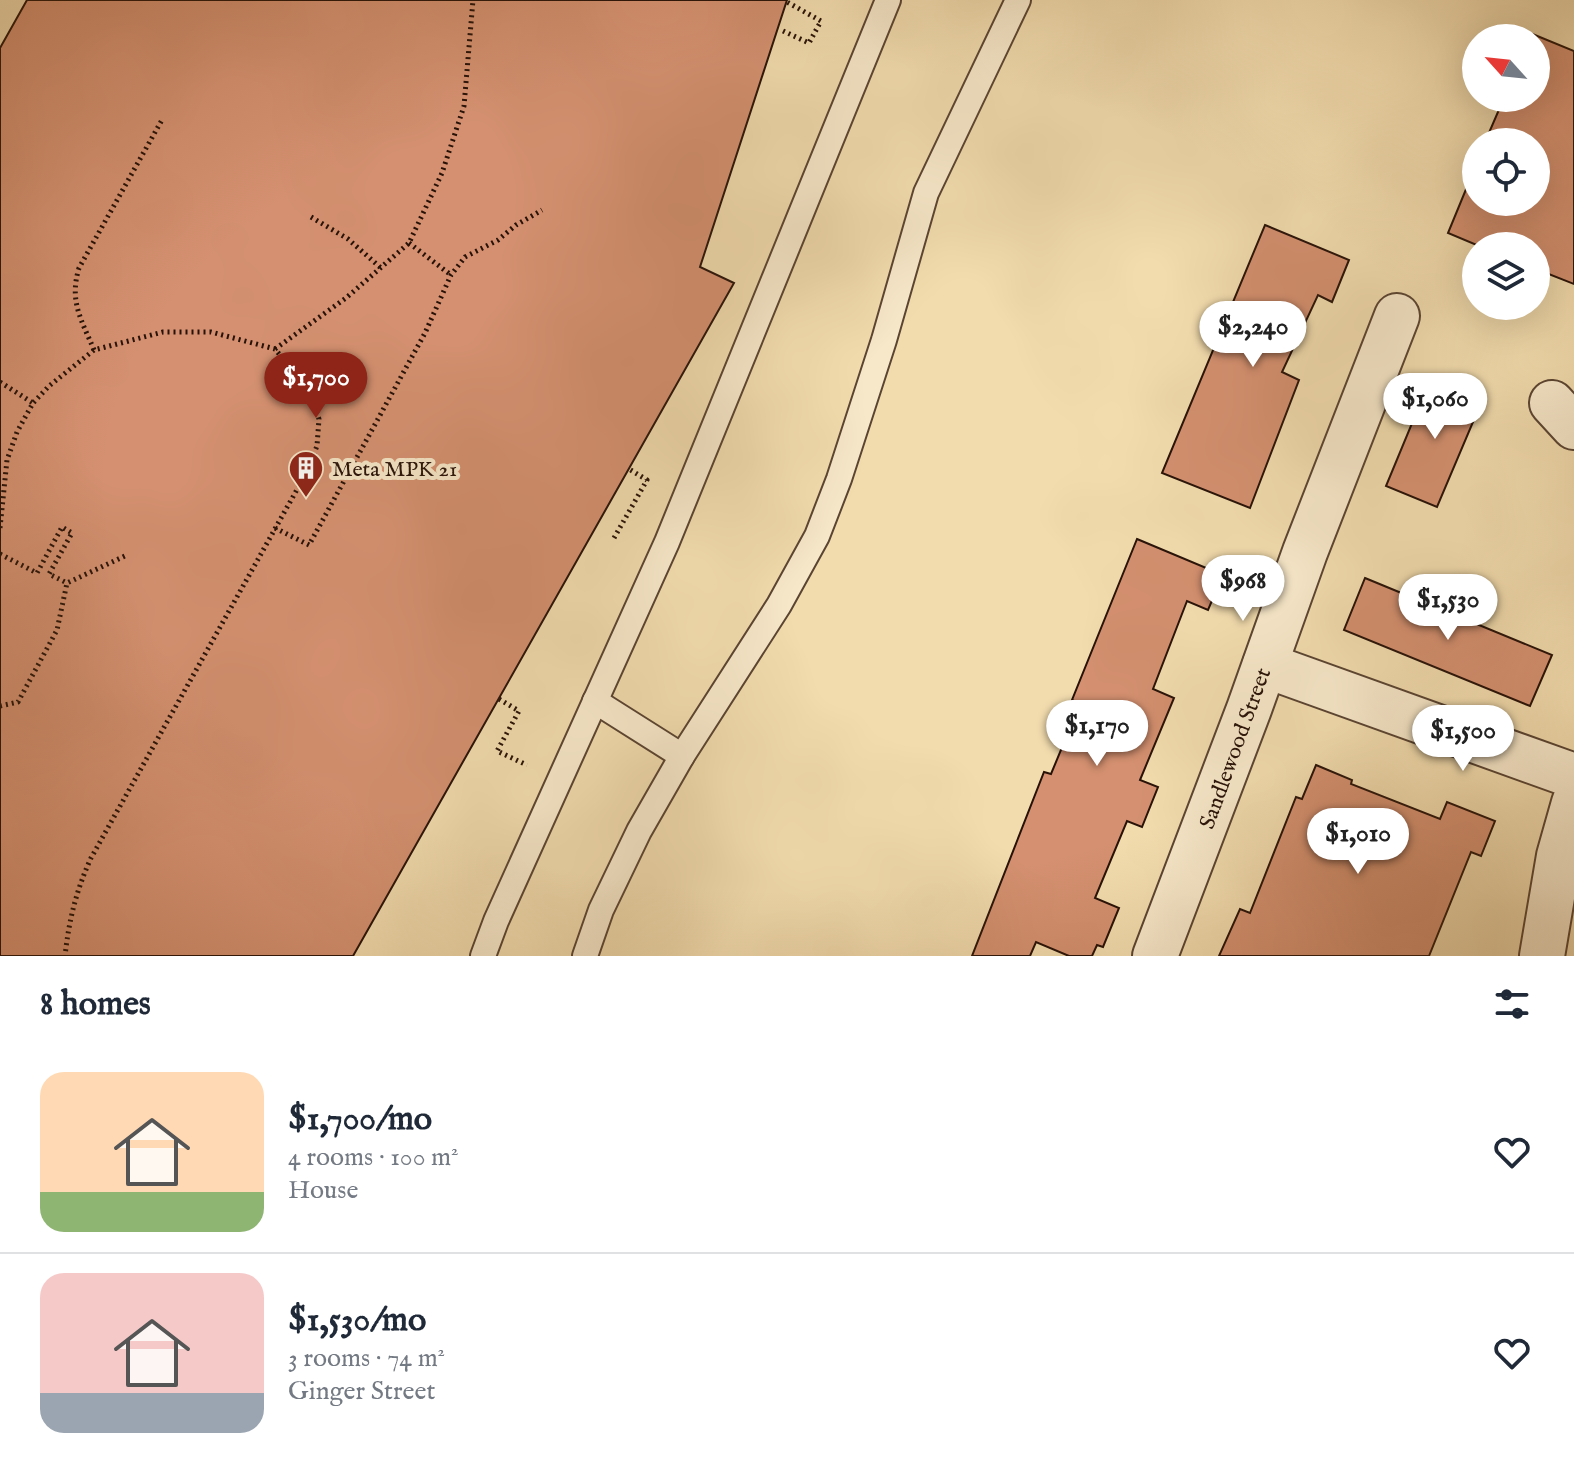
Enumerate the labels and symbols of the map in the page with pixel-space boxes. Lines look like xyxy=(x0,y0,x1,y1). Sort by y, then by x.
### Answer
north arrow xyxy=(1462,24,1550,112)
pin: $2,240 xyxy=(1188,301,1318,369)
pin: $1,700 xyxy=(251,352,381,420)
pin: $1,060 xyxy=(1370,373,1500,441)
building icon: Meta MPK 21 xyxy=(287,449,325,499)
place label: Meta MPK 21 xyxy=(332,456,457,484)
pin: $968 xyxy=(1196,555,1290,623)
pin: $1,530 xyxy=(1383,574,1513,642)
street label: Sandlewood Street xyxy=(1194,664,1278,833)
pin: $1,170 xyxy=(1032,700,1162,768)
pin: $1,500 xyxy=(1398,705,1528,773)
pin: $1,010 xyxy=(1293,808,1423,876)

